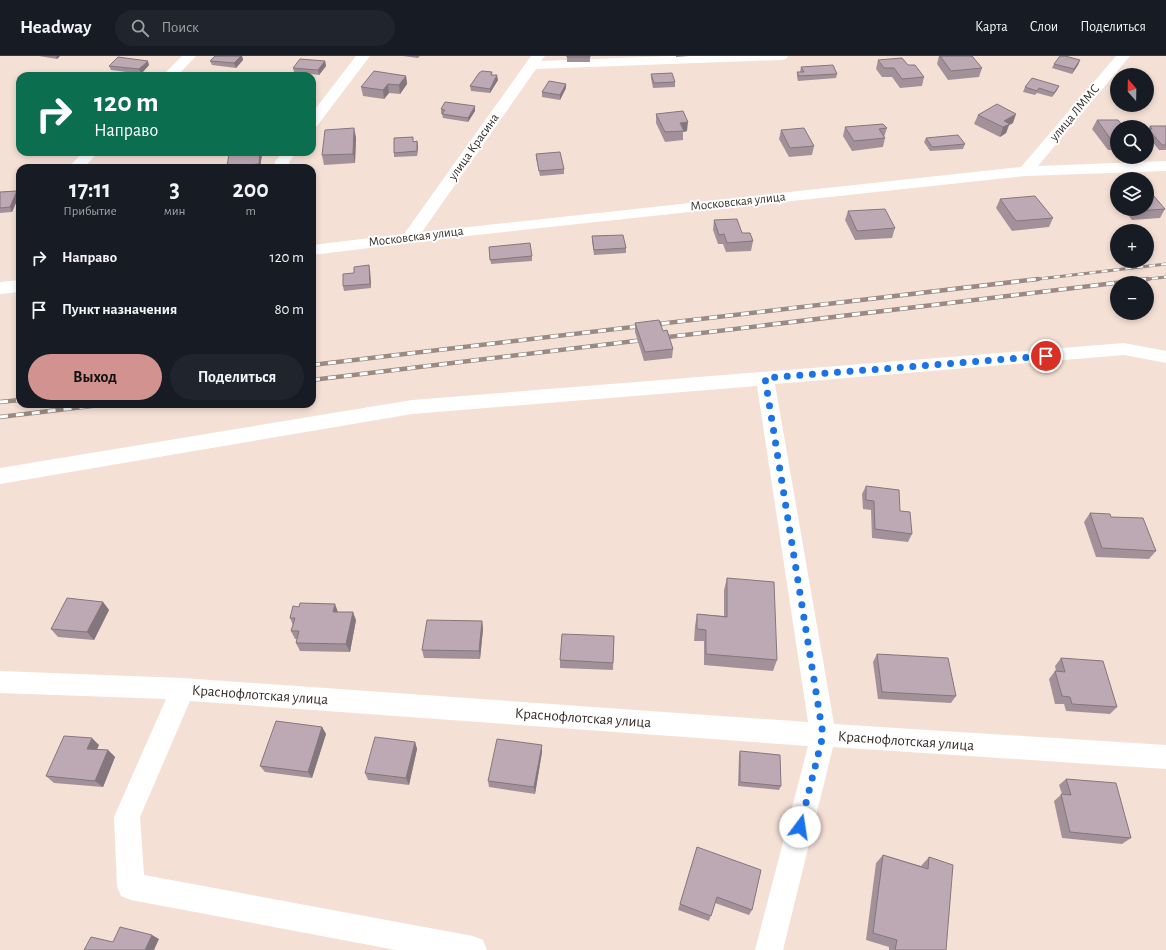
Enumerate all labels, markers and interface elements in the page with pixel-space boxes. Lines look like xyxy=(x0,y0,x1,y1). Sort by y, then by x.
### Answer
search box xyxy=(115,10,395,46)
icon: search xyxy=(129,17,151,39)
text: Headway xyxy=(20,18,91,37)
text: Поиск xyxy=(161,20,199,35)
text: Карта xyxy=(975,20,1008,34)
text: Слои xyxy=(1030,20,1058,34)
text: Поделиться xyxy=(1080,20,1146,34)
north arrow xyxy=(1110,68,1154,112)
map controls xyxy=(1110,68,1154,320)
street label: улица ЛММС xyxy=(1047,82,1102,145)
icon: right xyxy=(28,88,80,140)
text: 120 m xyxy=(94,89,159,117)
street label: улица Красина xyxy=(446,111,502,183)
button: search xyxy=(1110,120,1154,164)
text: Направо xyxy=(94,122,158,140)
button: layers xyxy=(1110,172,1154,216)
text: 17:11 xyxy=(69,178,111,202)
text: 3 xyxy=(169,178,180,202)
text: 200 xyxy=(233,178,269,202)
street label: Московская улица xyxy=(690,191,786,213)
text: Прибытие xyxy=(63,205,117,218)
text: мин xyxy=(164,205,185,218)
text: m xyxy=(245,205,256,218)
button: + xyxy=(1110,224,1154,268)
street label: Московская улица xyxy=(368,225,464,249)
icon: right xyxy=(28,247,50,269)
text: Направо xyxy=(62,250,117,265)
text: 120 m xyxy=(270,250,304,265)
button: − xyxy=(1110,276,1154,320)
icon: arrive xyxy=(28,299,50,321)
text: Пункт назначения xyxy=(62,302,177,317)
text: 80 m xyxy=(274,302,304,317)
pin xyxy=(1029,339,1063,373)
icon: arrive xyxy=(1035,345,1057,367)
button: Выход xyxy=(28,354,162,400)
button: Поделиться xyxy=(170,354,304,400)
street label: Краснофлотская улица xyxy=(191,683,329,707)
street label: Краснофлотская улица xyxy=(514,706,652,730)
street label: Краснофлотская улица xyxy=(837,729,975,753)
position arrow xyxy=(779,806,821,848)

